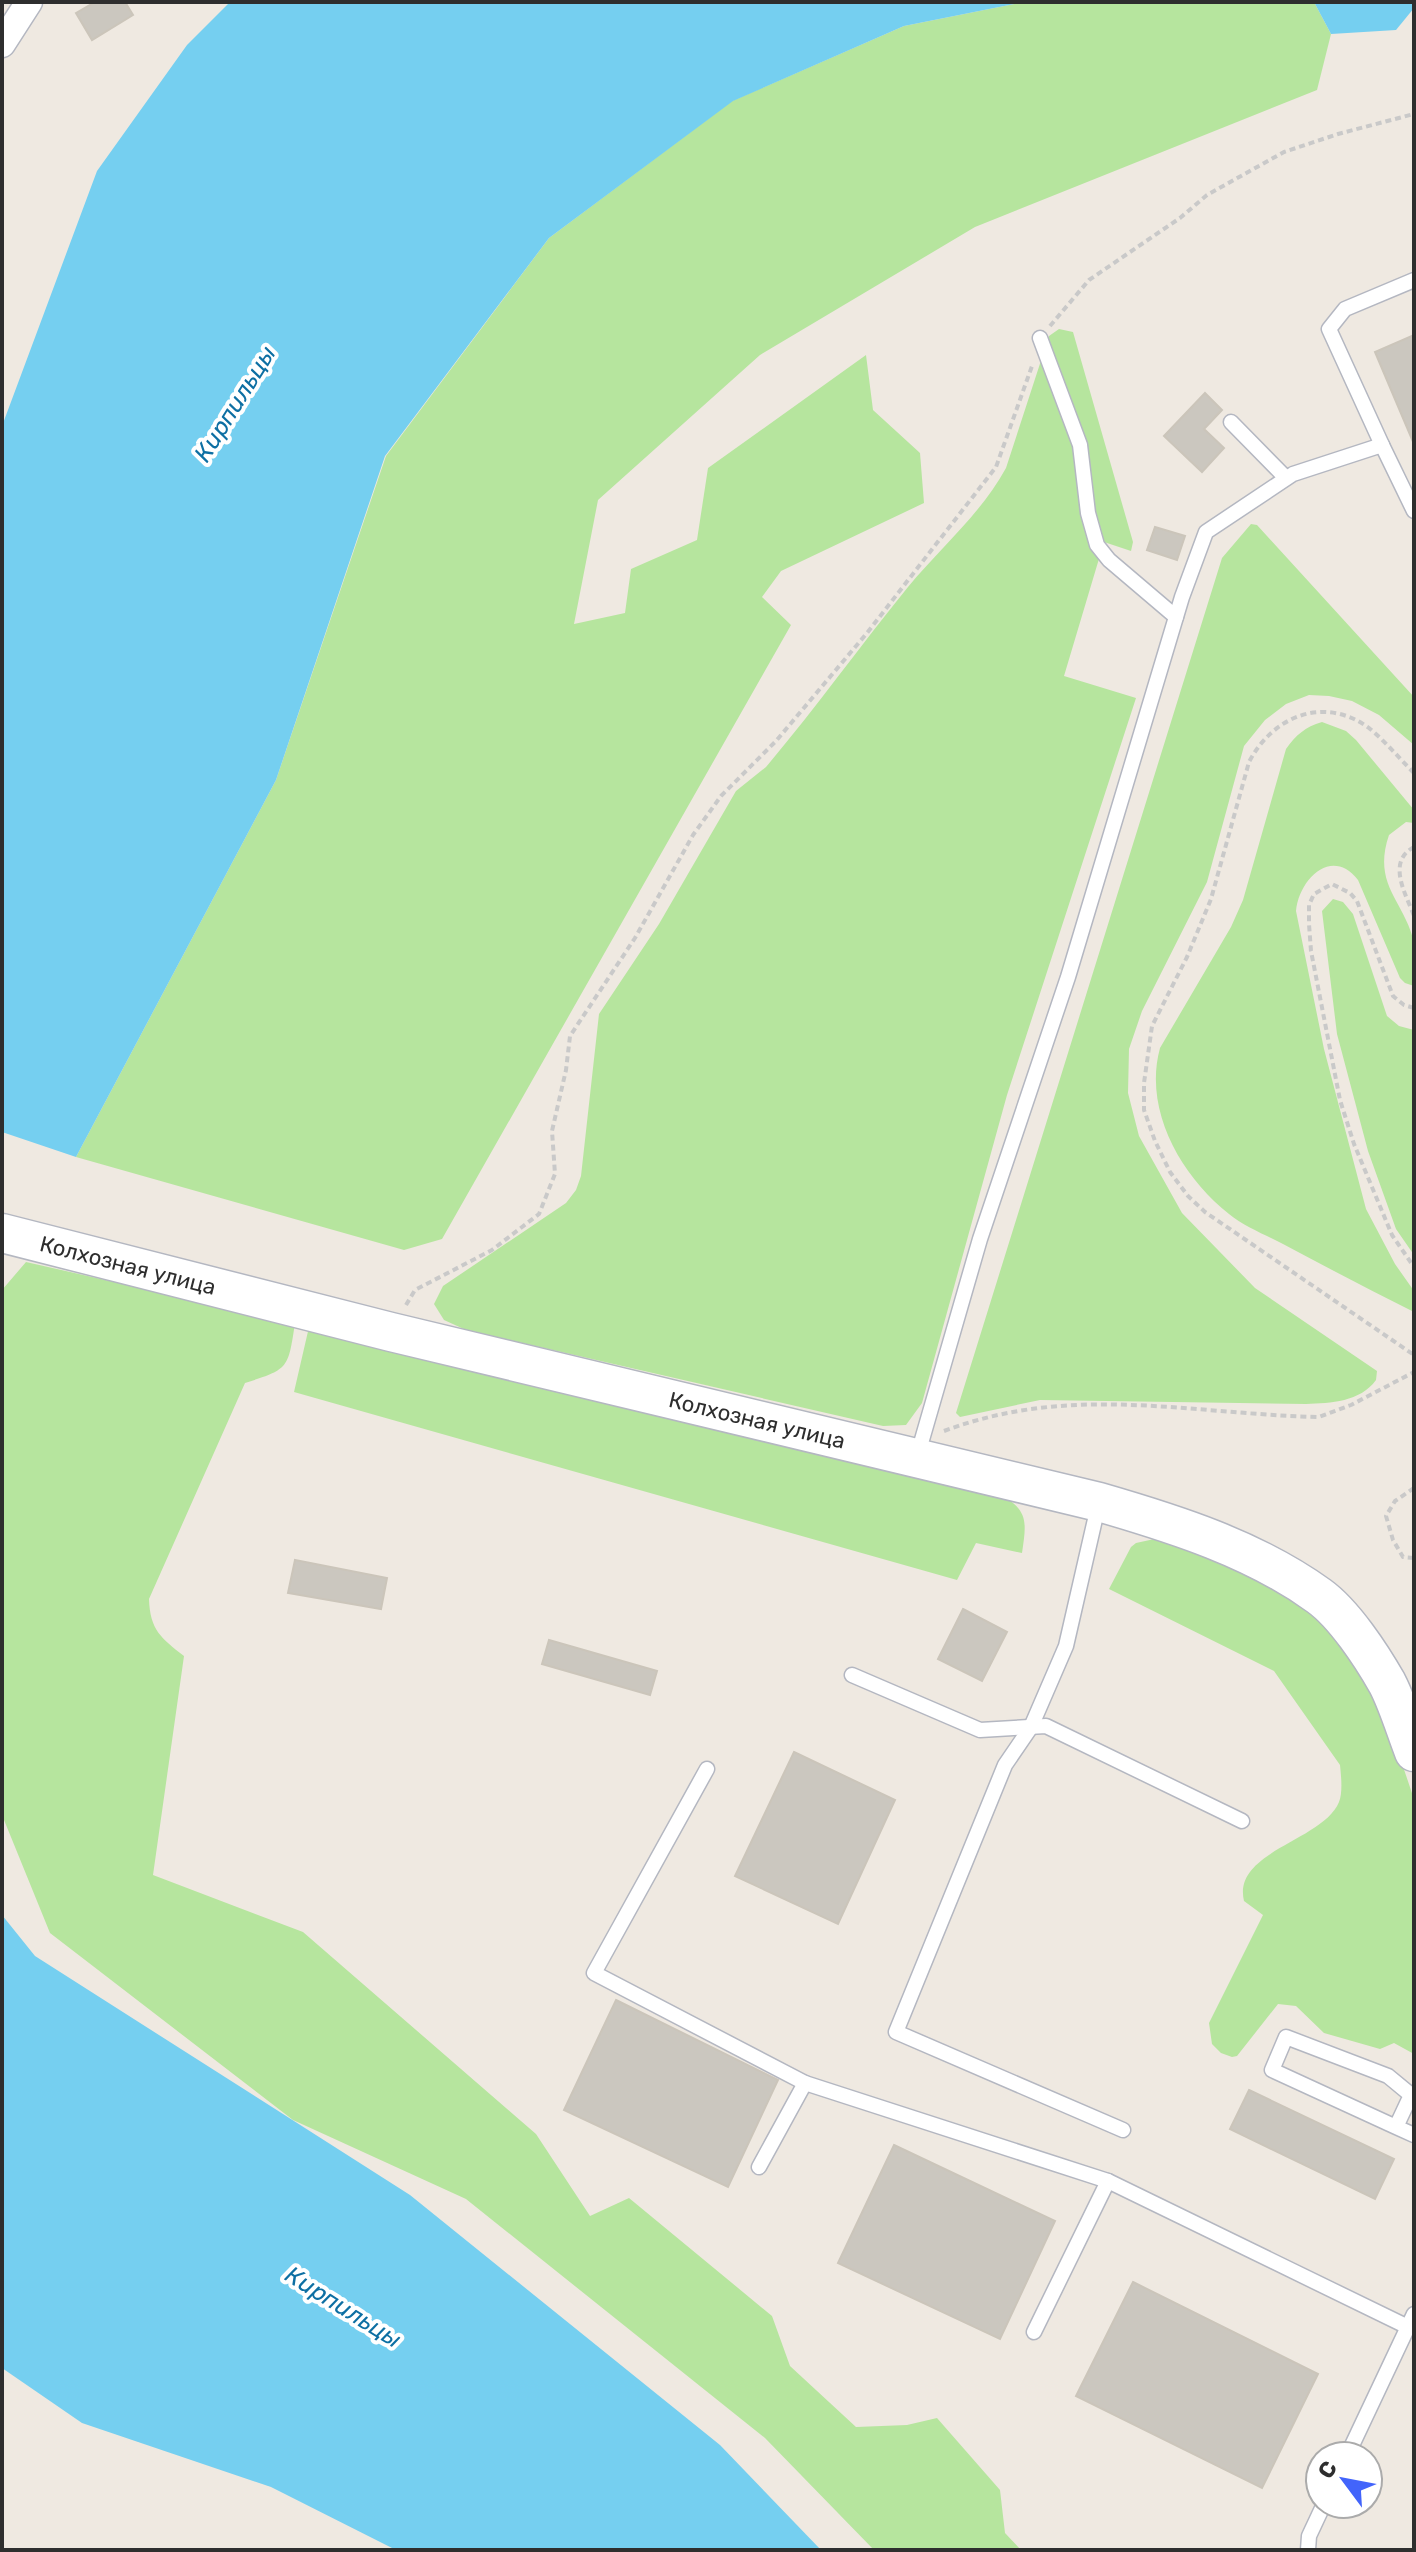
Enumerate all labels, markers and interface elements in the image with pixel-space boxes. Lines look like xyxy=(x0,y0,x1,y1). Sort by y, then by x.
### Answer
water label: Кирпильцы xyxy=(188,341,282,467)
street label: Колхозная улица xyxy=(37,1230,219,1301)
street label: Колхозная улица xyxy=(666,1386,848,1455)
water label: Кирпильцы xyxy=(280,2260,406,2354)
north arrow xyxy=(1304,2440,1384,2520)
text: С xyxy=(1312,2456,1343,2483)

